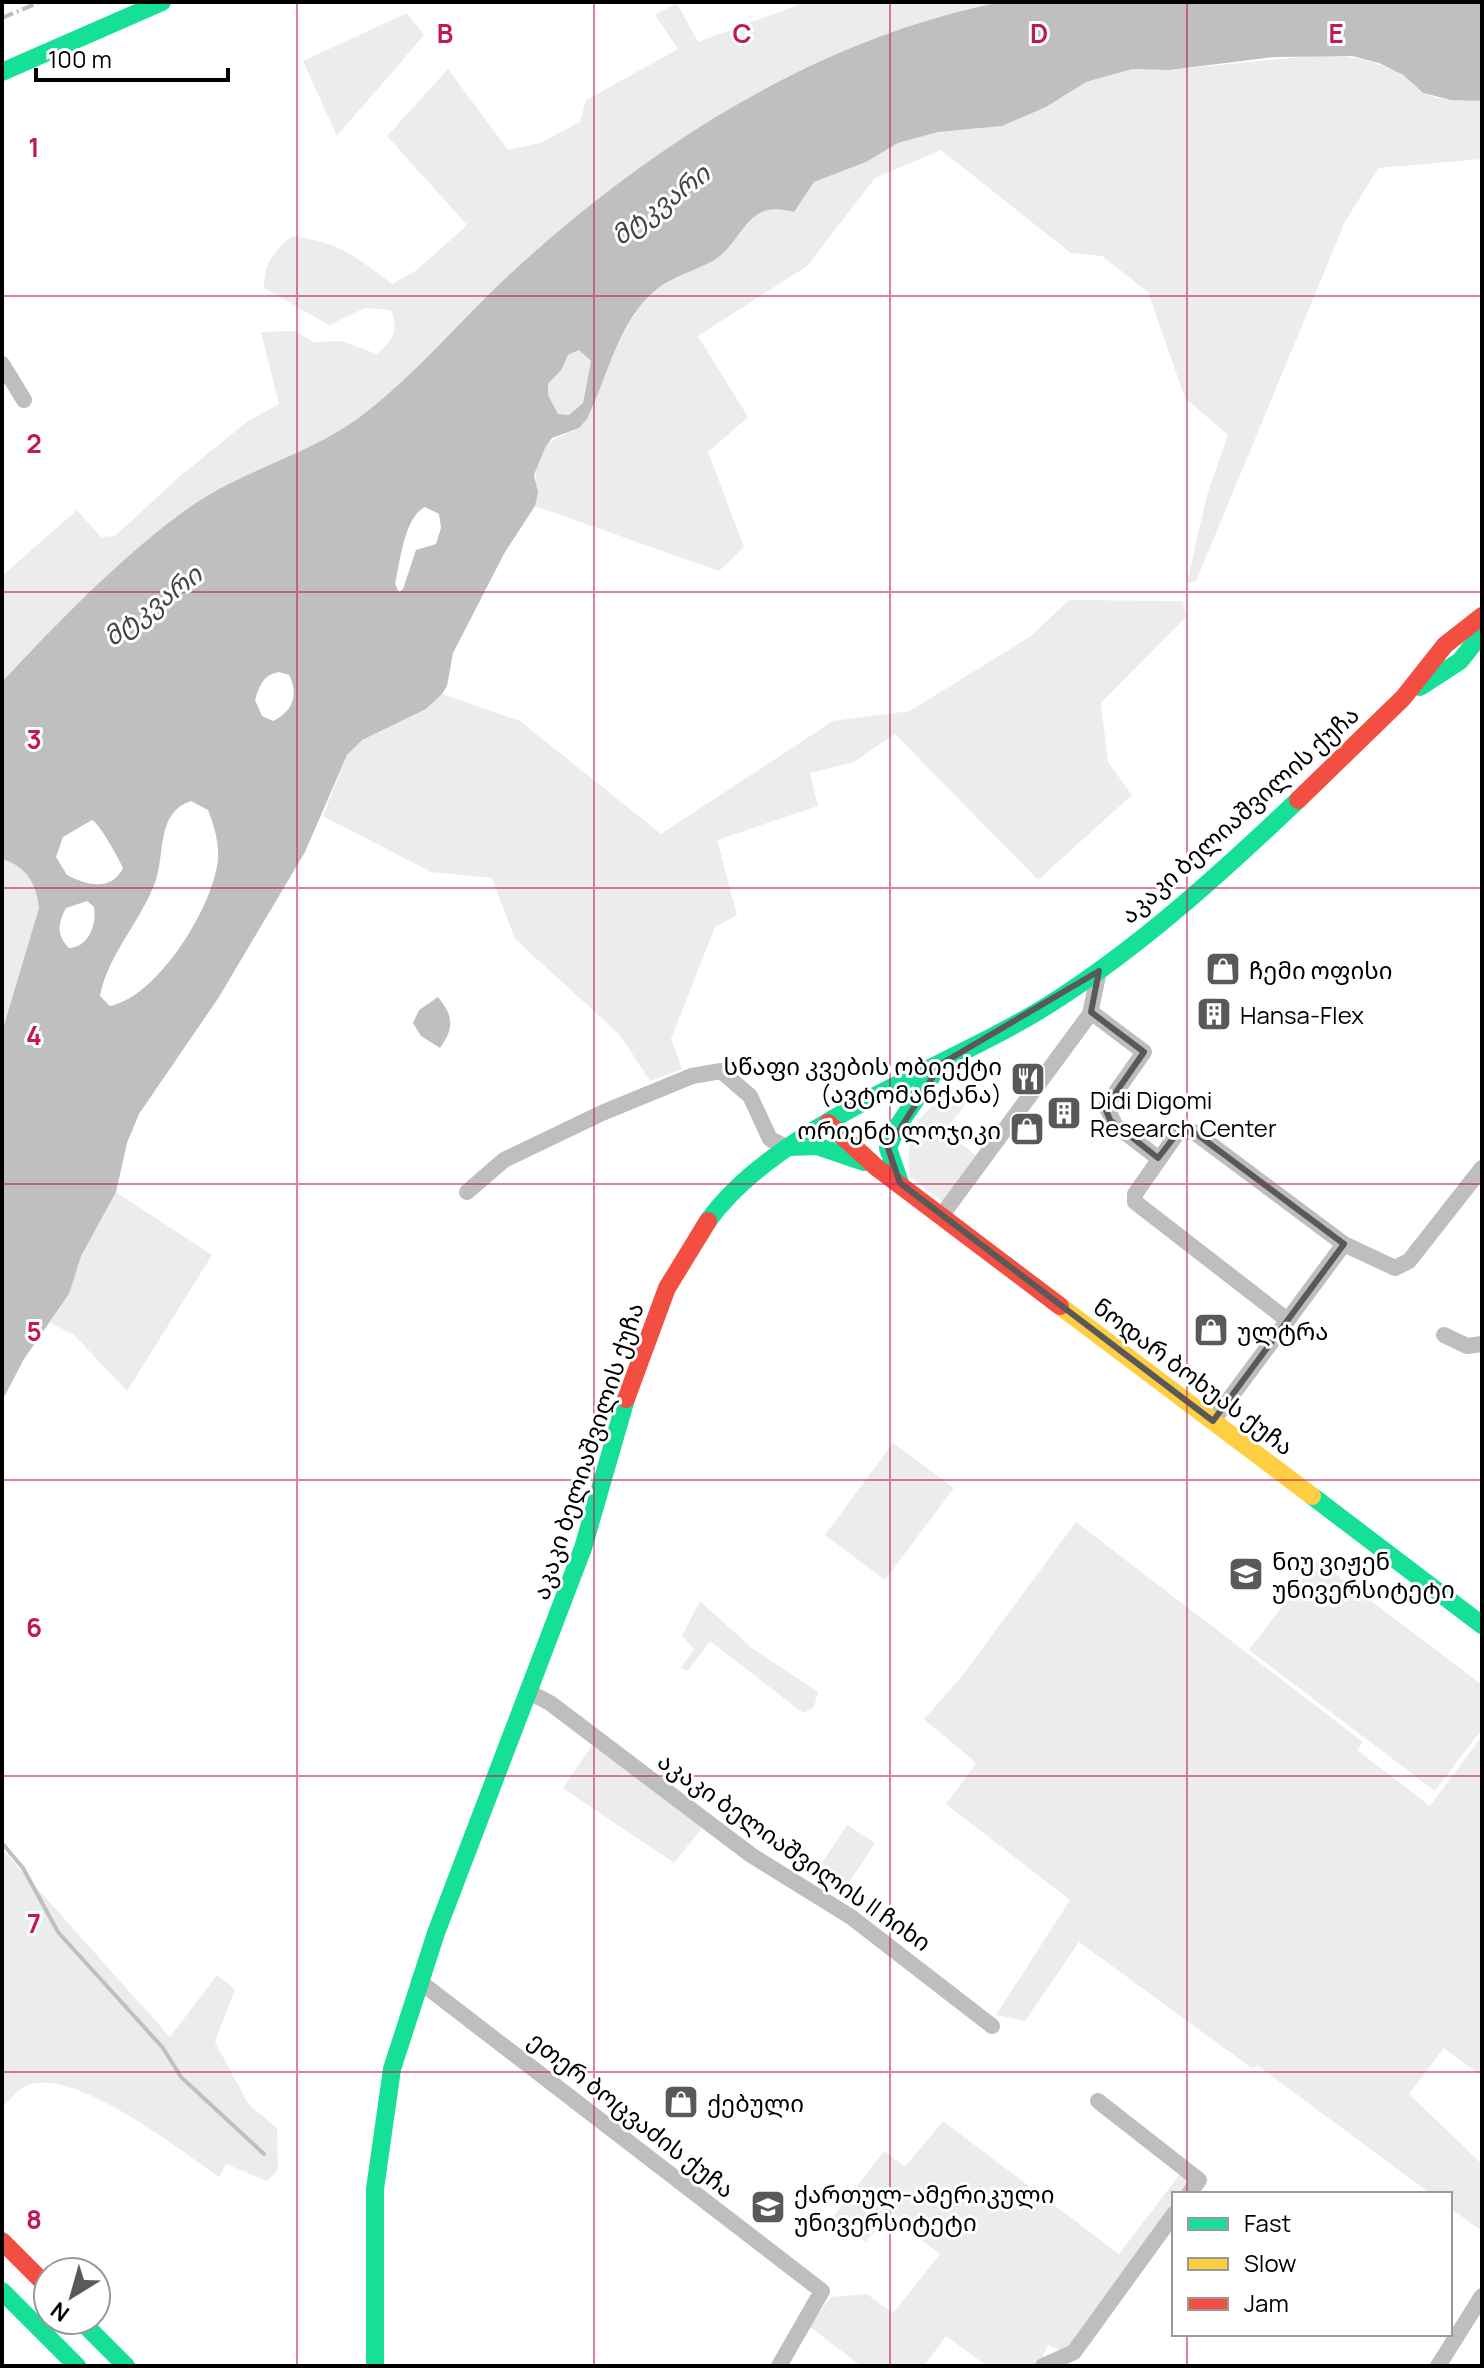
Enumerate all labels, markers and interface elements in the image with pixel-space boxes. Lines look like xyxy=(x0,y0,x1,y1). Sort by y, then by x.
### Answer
text: B xyxy=(437,15,453,51)
text: C xyxy=(732,15,752,51)
text: D xyxy=(1030,15,1048,51)
text: E xyxy=(1328,15,1344,51)
scale bar xyxy=(36,32,228,82)
text: 100 m xyxy=(48,42,112,75)
text: 1 xyxy=(28,129,40,165)
water label: მტკვარი xyxy=(603,154,718,253)
text: 2 xyxy=(26,425,42,461)
water label: მტკვარი xyxy=(95,555,210,654)
street label: აკაკი ბელიაშვილის ქუჩა xyxy=(1113,698,1365,930)
text: 3 xyxy=(26,721,42,757)
shop icon: ჩემი ოფისი xyxy=(1204,950,1242,988)
place label: ჩემი ოფისი xyxy=(1249,953,1392,986)
building icon: Hansa-Flex xyxy=(1195,995,1233,1033)
place label: Hansa-Flex xyxy=(1240,998,1364,1031)
text: 4 xyxy=(26,1017,42,1053)
place label: სწაფი კვების ობიექტი (ავტომანქანა) xyxy=(724,1049,1002,1110)
restaurant icon: სწაფი კვების ობიექტი (ავტომანქანა) xyxy=(1009,1060,1047,1098)
place label: Didi Digomi Research Center xyxy=(1090,1083,1277,1144)
building icon: Didi Digomi Research Center xyxy=(1045,1094,1083,1132)
shop icon: ორიენტ ლოჯიკი xyxy=(1008,1110,1046,1148)
place label: ორიენტ ლოჯიკი xyxy=(797,1113,1001,1146)
street label: ნოდარ ბოხუას ქუჩა xyxy=(1087,1290,1301,1462)
street label: აკაკი ბელიაშვილის ქუჩა xyxy=(523,1298,651,1604)
shop icon: ულტრა xyxy=(1192,1311,1230,1349)
text: 5 xyxy=(26,1313,42,1349)
place label: ულტრა xyxy=(1237,1314,1329,1347)
place label: ნიუ ვიჟენ უნივერსიტეტი xyxy=(1272,1544,1455,1605)
school or university icon: ნიუ ვიჟენ უნივერსიტეტი xyxy=(1227,1555,1265,1593)
text: 6 xyxy=(26,1609,42,1645)
street label: აკაკი ბელიაშვილის II ჩიხი xyxy=(652,1744,938,1958)
text: 7 xyxy=(27,1905,41,1941)
street label: ეთერ ბოცვაძის ქუჩა xyxy=(522,2023,742,2205)
shop icon: ქებული xyxy=(662,2083,700,2121)
place label: ქებული xyxy=(707,2086,804,2119)
place label: ქართულ-ამერიკული უნივერსიტეტი xyxy=(794,2177,1055,2238)
school or university icon: ქართულ-ამერიკული უნივერსიტეტი xyxy=(749,2188,787,2226)
legend xyxy=(1172,2192,1452,2336)
text: 8 xyxy=(26,2201,42,2237)
text: Fast xyxy=(1244,2206,1291,2239)
text: Slow xyxy=(1244,2246,1297,2279)
north arrow xyxy=(32,2256,112,2336)
text: Jam xyxy=(1244,2286,1289,2319)
text: N xyxy=(45,2295,75,2329)

